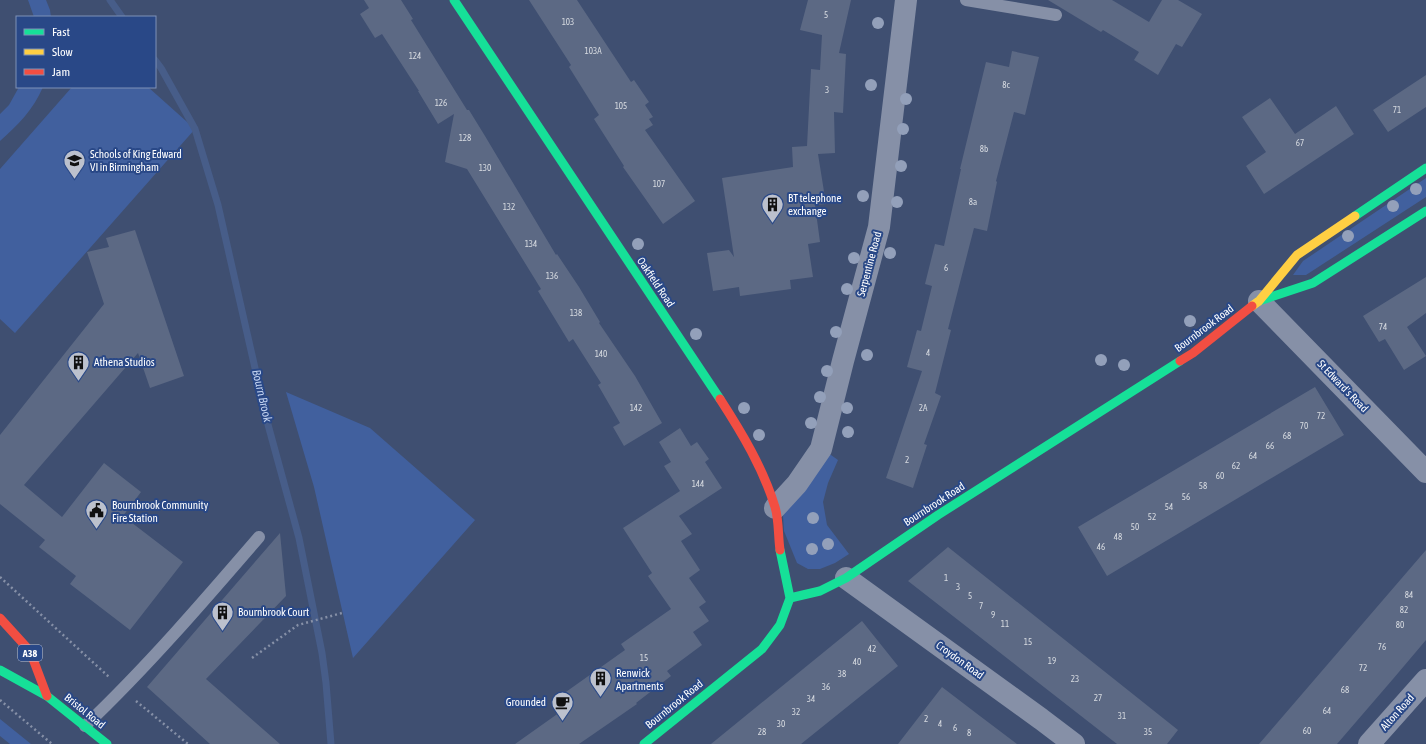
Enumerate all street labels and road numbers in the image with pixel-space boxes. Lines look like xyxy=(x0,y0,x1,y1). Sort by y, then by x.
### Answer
street label: Serpentine Road xyxy=(855,230,883,298)
street label: Oakfield Road xyxy=(635,255,677,309)
street label: Bournbrook Road xyxy=(1172,302,1236,354)
street label: St Edward's Road xyxy=(1315,358,1371,414)
street label: Bournbrook Road xyxy=(901,480,967,528)
street label: Croydon Road xyxy=(934,639,986,681)
road number: A38 xyxy=(18,645,42,661)
street label: Bournbrook Road xyxy=(643,677,705,731)
street label: Bristol Road xyxy=(62,691,108,731)
street label: Alton Road xyxy=(1378,691,1416,733)

